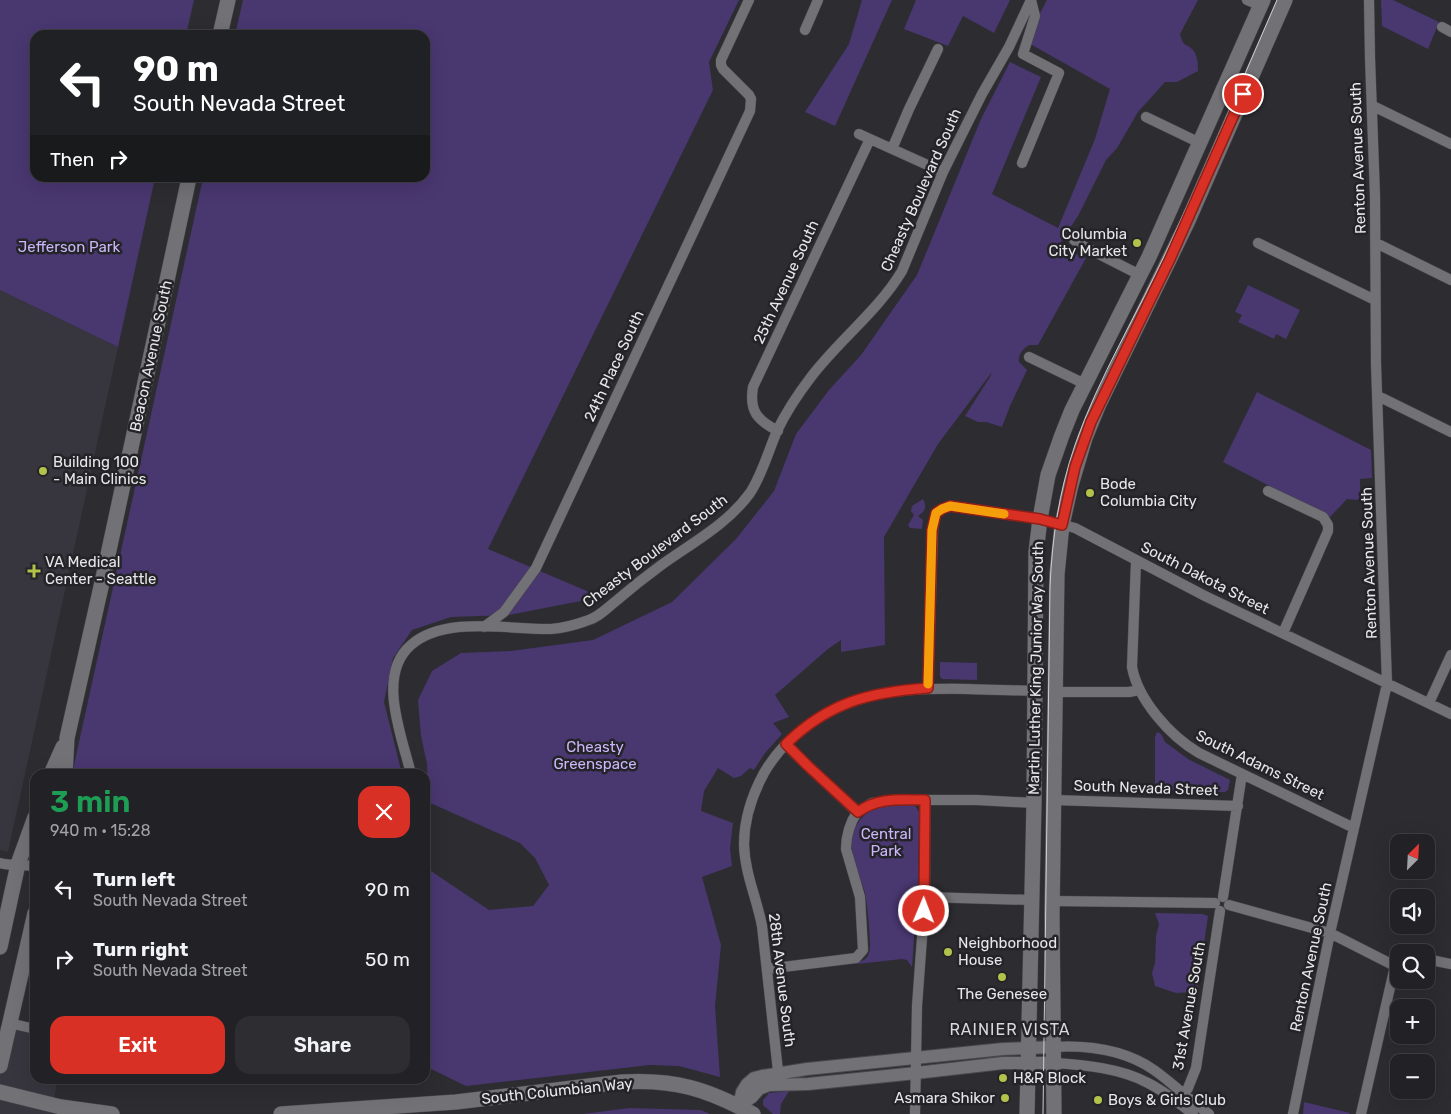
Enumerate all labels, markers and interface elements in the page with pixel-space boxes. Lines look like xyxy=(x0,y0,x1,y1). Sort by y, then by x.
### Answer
text: 90 m xyxy=(133,48,219,90)
icon: left xyxy=(50,50,115,115)
pin xyxy=(1222,73,1264,115)
icon: arrive xyxy=(1229,80,1257,108)
street label: Renton Avenue South xyxy=(1346,82,1370,234)
text: South Nevada Street xyxy=(133,90,345,117)
street label: Cheasty Boulevard South xyxy=(877,106,965,274)
icon: right xyxy=(104,145,132,173)
text: Then xyxy=(50,148,94,171)
street label: 25th Avenue South xyxy=(749,217,823,347)
place label: Columbia City Market xyxy=(1048,225,1127,260)
marker: Columbia City Market xyxy=(1131,237,1143,249)
park label: Jefferson Park xyxy=(18,238,120,256)
street label: Beacon Avenue South xyxy=(126,279,176,433)
street label: 24th Place South xyxy=(580,308,648,424)
place label: Building 100 - Main Clinics xyxy=(53,453,147,488)
marker: Building 100 - Main Clinics xyxy=(37,465,49,477)
place label: Bode Columbia City xyxy=(1100,475,1197,510)
marker: Bode Columbia City xyxy=(1084,487,1096,499)
street label: Renton Avenue South xyxy=(1357,487,1381,639)
street label: Cheasty Boulevard South xyxy=(579,491,731,611)
street label: South Dakota Street xyxy=(1138,538,1272,618)
street label: Martin Luther King Junior Way South xyxy=(1025,541,1047,795)
place label: VA Medical Center - Seattle xyxy=(45,553,156,588)
marker: VA Medical Center - Seattle xyxy=(27,564,41,578)
street label: South Adams Street xyxy=(1193,726,1327,804)
park label: Cheasty Greenspace xyxy=(553,738,637,773)
street label: South Nevada Street xyxy=(1073,776,1219,800)
text: 3 min xyxy=(50,784,130,820)
button: close xyxy=(358,786,410,838)
text: 940 m · 15:28 xyxy=(50,821,151,840)
park label: Central Park xyxy=(861,825,911,860)
north arrow xyxy=(1390,834,1435,879)
map controls xyxy=(1390,834,1435,1099)
text: Turn left xyxy=(93,868,175,891)
icon: left xyxy=(50,875,78,903)
text: 90 m xyxy=(365,878,410,901)
street label: Renton Avenue South xyxy=(1286,881,1336,1033)
position arrow xyxy=(897,884,949,936)
button: sound xyxy=(1390,889,1435,934)
text: South Nevada Street xyxy=(93,891,247,910)
street label: 28th Avenue South xyxy=(765,912,799,1048)
place label: Neighborhood House xyxy=(958,934,1057,969)
text: Turn right xyxy=(93,938,188,961)
street label: 31st Avenue South xyxy=(1169,940,1209,1072)
button: search xyxy=(1390,944,1435,989)
icon: right xyxy=(50,945,78,973)
marker: Neighborhood House xyxy=(942,946,954,958)
text: 50 m xyxy=(365,948,410,971)
text: South Nevada Street xyxy=(93,961,247,980)
marker: The Genesee xyxy=(996,971,1008,983)
place label: The Genesee xyxy=(957,985,1047,1003)
button: + xyxy=(1390,999,1435,1044)
button: Exit xyxy=(50,1016,225,1074)
button: Share xyxy=(235,1016,410,1074)
district label: RAINIER VISTA xyxy=(949,1020,1071,1039)
button: − xyxy=(1390,1054,1435,1099)
place label: H&R Block xyxy=(1013,1069,1086,1087)
marker: H&R Block xyxy=(997,1072,1009,1084)
street label: South Columbian Way xyxy=(481,1074,633,1108)
place label: Asmara Shikor xyxy=(894,1089,995,1107)
place label: Boys & Girls Club xyxy=(1108,1091,1226,1109)
marker: Asmara Shikor xyxy=(999,1092,1011,1104)
marker: Boys & Girls Club xyxy=(1092,1094,1104,1106)

